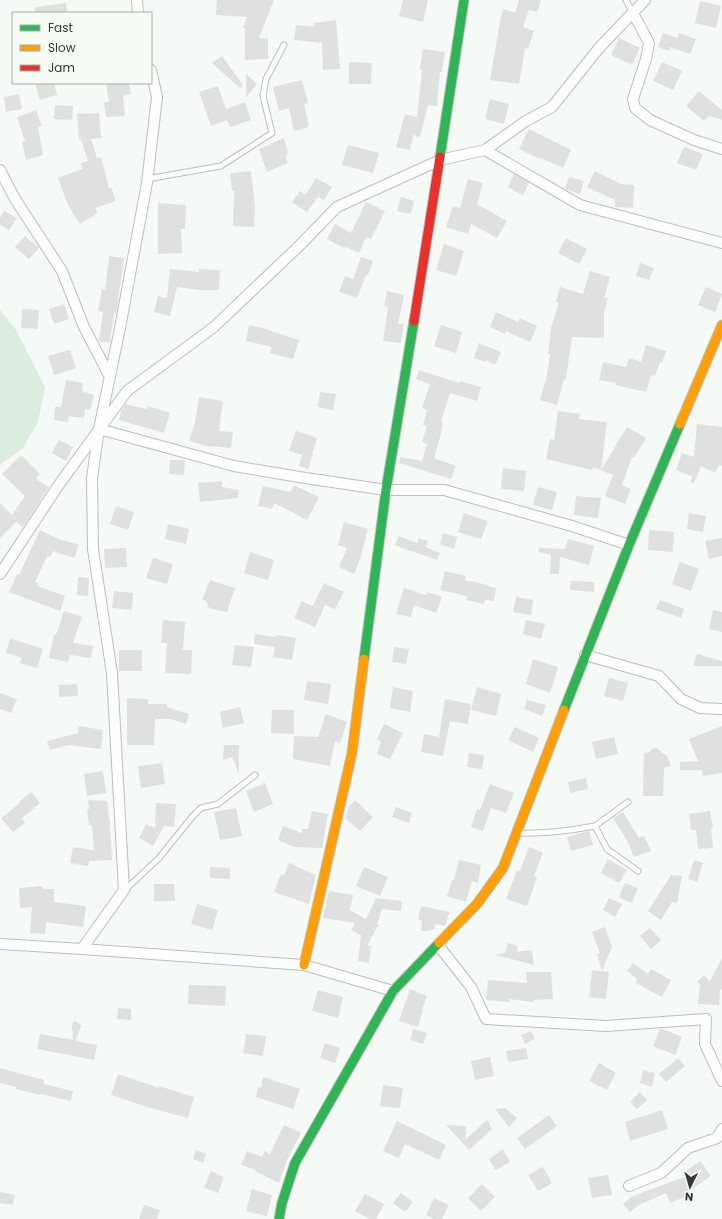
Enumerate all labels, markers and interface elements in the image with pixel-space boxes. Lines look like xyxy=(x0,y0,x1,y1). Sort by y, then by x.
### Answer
legend xyxy=(12,12,152,84)
text: Fast xyxy=(48,19,73,36)
text: Slow xyxy=(48,39,76,56)
text: Jam xyxy=(48,59,75,76)
north arrow xyxy=(670,1167,710,1207)
text: N xyxy=(684,1189,694,1205)

